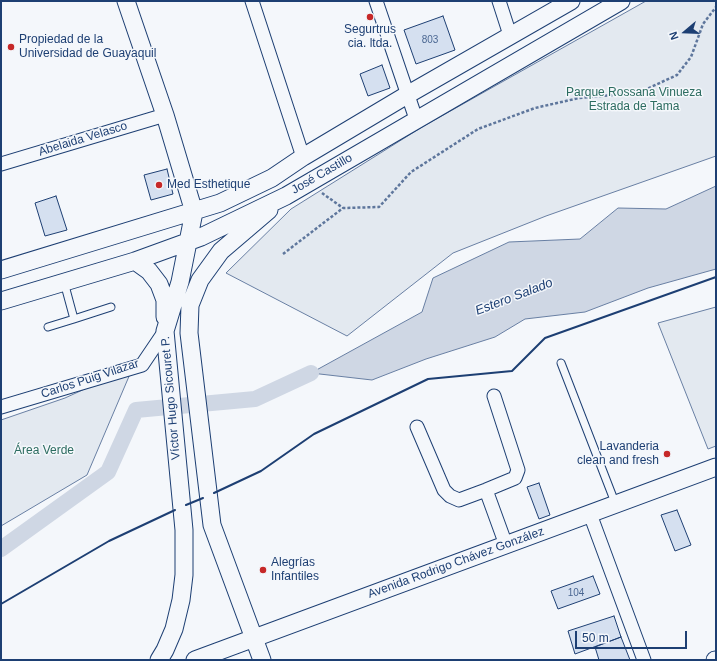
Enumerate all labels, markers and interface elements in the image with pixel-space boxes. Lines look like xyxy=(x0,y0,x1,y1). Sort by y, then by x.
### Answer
marker: Segurtrus cia. ltda. xyxy=(365,12,375,22)
north arrow xyxy=(665,12,705,52)
place label: Segurtrus cia. ltda. xyxy=(344,23,396,51)
text: N xyxy=(667,30,681,42)
place label: Propiedad de la Universidad de Guayaquil xyxy=(19,33,156,61)
house number: 803 xyxy=(422,34,438,46)
marker: Propiedad de la Universidad de Guayaquil xyxy=(6,42,16,52)
park label: Parque Rossana Vinueza Estrada de Tama xyxy=(566,86,702,114)
street label: Abelaida Velasco xyxy=(37,119,129,159)
street label: José Castillo xyxy=(289,151,355,197)
place label: Med Esthetique xyxy=(167,178,250,192)
marker: Med Esthetique xyxy=(154,180,164,190)
water label: Estero Salado xyxy=(473,275,555,319)
street label: Víctor Hugo Sicouret P. xyxy=(158,336,184,460)
street label: Carlos Puig Vilazar xyxy=(39,356,141,402)
place label: Lavanderia clean and fresh xyxy=(577,440,659,468)
park label: Área Verde xyxy=(14,444,74,458)
marker: Lavanderia clean and fresh xyxy=(662,449,672,459)
street label: Avenida Rodrigo Chávez González xyxy=(366,524,546,602)
place label: Alegrías Infantiles xyxy=(271,556,319,584)
marker: Alegrías Infantiles xyxy=(258,565,268,575)
house number: 104 xyxy=(568,587,584,599)
scale bar xyxy=(577,623,689,649)
text: 50 m xyxy=(582,631,609,645)

